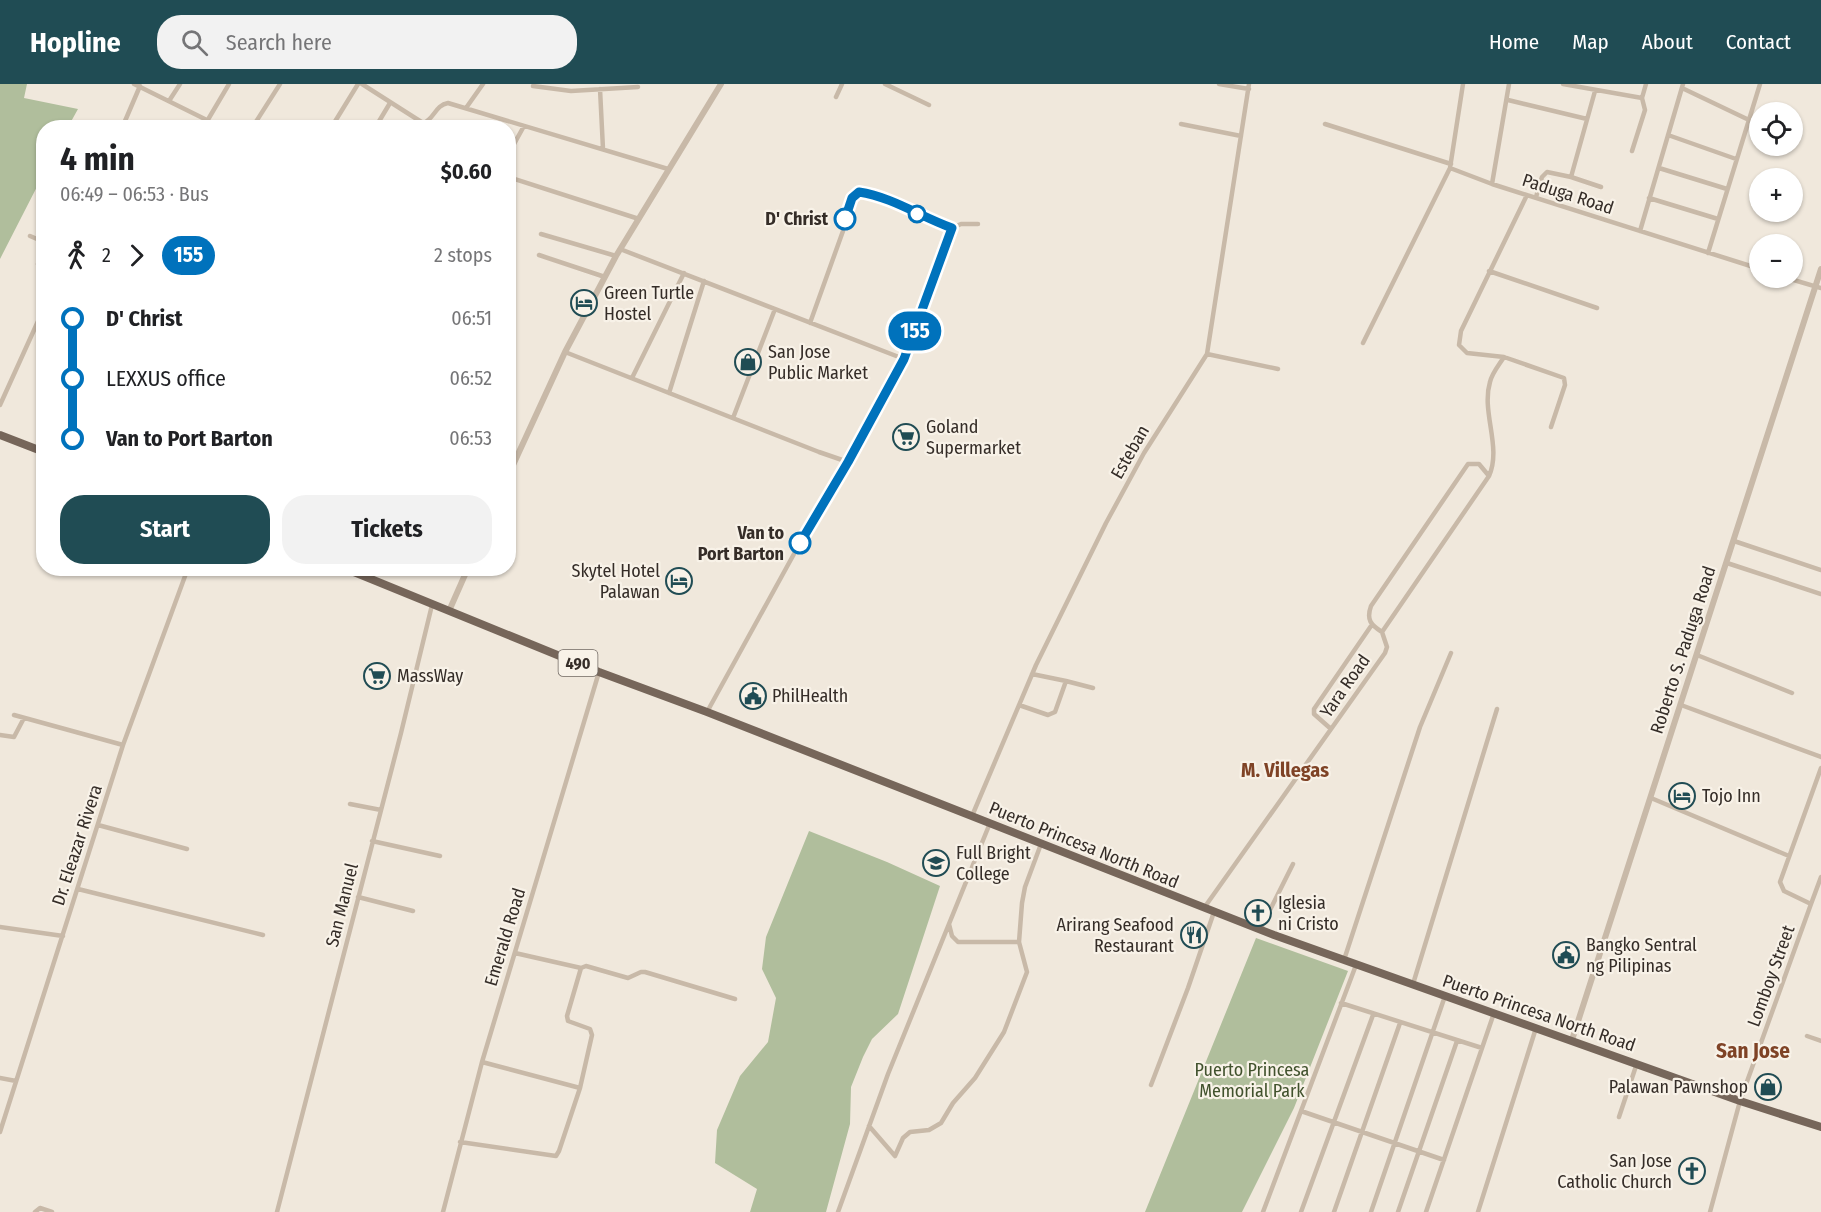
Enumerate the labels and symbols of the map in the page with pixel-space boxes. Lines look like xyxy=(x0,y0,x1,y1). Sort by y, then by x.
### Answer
street label: Paduga Road xyxy=(1519,169,1617,219)
unlabelled marker xyxy=(908,205,926,223)
place label: D' Christ xyxy=(765,208,829,230)
marker: D' Christ xyxy=(834,208,856,230)
place label: Green Turtle Hostel xyxy=(604,282,694,325)
hotel icon: Green Turtle Hostel xyxy=(569,288,599,318)
line badge: 155 xyxy=(880,312,950,350)
place label: San Jose Public Market xyxy=(768,341,868,384)
shop icon: San Jose Public Market xyxy=(733,347,763,377)
place label: Goland Supermarket xyxy=(926,416,1021,459)
street label: Esteban xyxy=(1106,421,1154,483)
supermarket icon: Goland Supermarket xyxy=(891,422,921,452)
place label: Van to Port Barton xyxy=(698,522,784,565)
marker: Van to Port Barton xyxy=(789,532,811,554)
place label: Skytel Hotel Palawan xyxy=(572,560,660,603)
street label: Roberto S. Paduga Road xyxy=(1646,563,1720,737)
hotel icon: Skytel Hotel Palawan xyxy=(664,566,694,596)
road number: 490 xyxy=(558,650,598,676)
street label: Yara Road xyxy=(1315,650,1375,722)
supermarket icon: MassWay xyxy=(362,661,392,691)
place label: MassWay xyxy=(397,665,463,687)
public building icon: PhilHealth xyxy=(738,681,768,711)
place label: PhilHealth xyxy=(772,685,848,707)
district label: M. Villegas xyxy=(1241,758,1329,782)
hotel icon: Tojo Inn xyxy=(1667,781,1697,811)
street label: Dr. Eleazar Rivera xyxy=(47,782,107,908)
place label: Tojo Inn xyxy=(1702,785,1761,807)
street label: Puerto Princesa North Road xyxy=(986,797,1182,893)
place label: Full Bright College xyxy=(956,842,1031,885)
school or university icon: Full Bright College xyxy=(921,848,951,878)
street label: San Manuel xyxy=(321,861,363,949)
street label: Emerald Road xyxy=(480,885,530,989)
place label: Iglesia ni Cristo xyxy=(1278,892,1339,935)
church icon: Iglesia ni Cristo xyxy=(1243,898,1273,928)
place label: Arirang Seafood Restaurant xyxy=(1057,914,1174,957)
restaurant icon: Arirang Seafood Restaurant xyxy=(1179,920,1209,950)
street label: Lomboy Street xyxy=(1742,922,1800,1030)
place label: Bangko Sentral ng Pilipinas xyxy=(1586,934,1697,977)
public building icon: Bangko Sentral ng Pilipinas xyxy=(1551,940,1581,970)
street label: Puerto Princesa North Road xyxy=(1440,970,1638,1056)
district label: San Jose xyxy=(1716,1038,1790,1064)
park label: Puerto Princesa Memorial Park xyxy=(1195,1059,1310,1102)
shop icon: Palawan Pawnshop xyxy=(1753,1072,1783,1102)
place label: Palawan Pawnshop xyxy=(1609,1076,1748,1098)
place label: San Jose Catholic Church xyxy=(1557,1150,1672,1193)
church icon: San Jose Catholic Church xyxy=(1677,1156,1707,1186)

